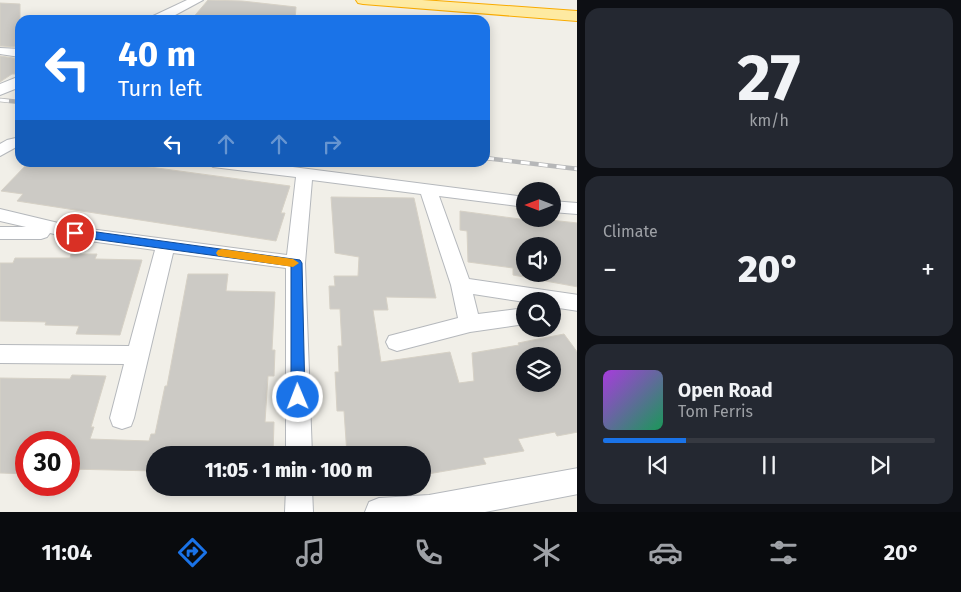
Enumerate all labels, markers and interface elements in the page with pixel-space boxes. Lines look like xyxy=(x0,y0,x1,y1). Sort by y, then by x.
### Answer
text: 40 m xyxy=(118,33,196,75)
icon: left xyxy=(35,35,100,100)
text: 27 xyxy=(737,39,801,117)
text: Turn left xyxy=(118,75,202,102)
text: km/h xyxy=(749,111,789,130)
icon: left xyxy=(159,130,187,158)
icon: ahead xyxy=(212,130,240,158)
icon: ahead xyxy=(265,130,293,158)
icon: right xyxy=(318,130,346,158)
north arrow xyxy=(516,182,561,228)
map controls xyxy=(516,182,561,392)
pin xyxy=(54,212,96,254)
icon: arrive xyxy=(61,219,89,247)
text: Climate xyxy=(603,222,658,241)
button: sound xyxy=(516,237,561,282)
text: 20° xyxy=(738,246,800,292)
text: − xyxy=(603,253,617,286)
text: + xyxy=(921,253,935,286)
button: search xyxy=(516,292,561,337)
button: layers xyxy=(516,347,561,392)
position arrow xyxy=(271,370,323,422)
text: Open Road xyxy=(678,379,773,402)
text: Tom Ferris xyxy=(678,402,753,421)
speed limit sign: 30 xyxy=(15,431,80,496)
icon: previous xyxy=(644,451,672,479)
icon: pause xyxy=(755,451,783,479)
icon: next xyxy=(866,451,894,479)
text: 11:05 · 1 min · 100 m xyxy=(205,459,372,482)
icon: directions xyxy=(175,535,210,570)
icon: music xyxy=(293,535,328,570)
icon: phone xyxy=(411,535,446,570)
icon: climate xyxy=(529,535,564,570)
icon: car xyxy=(648,535,683,570)
icon: filters xyxy=(766,535,801,570)
text: 11:04 xyxy=(42,539,92,566)
text: 20° xyxy=(884,539,919,566)

